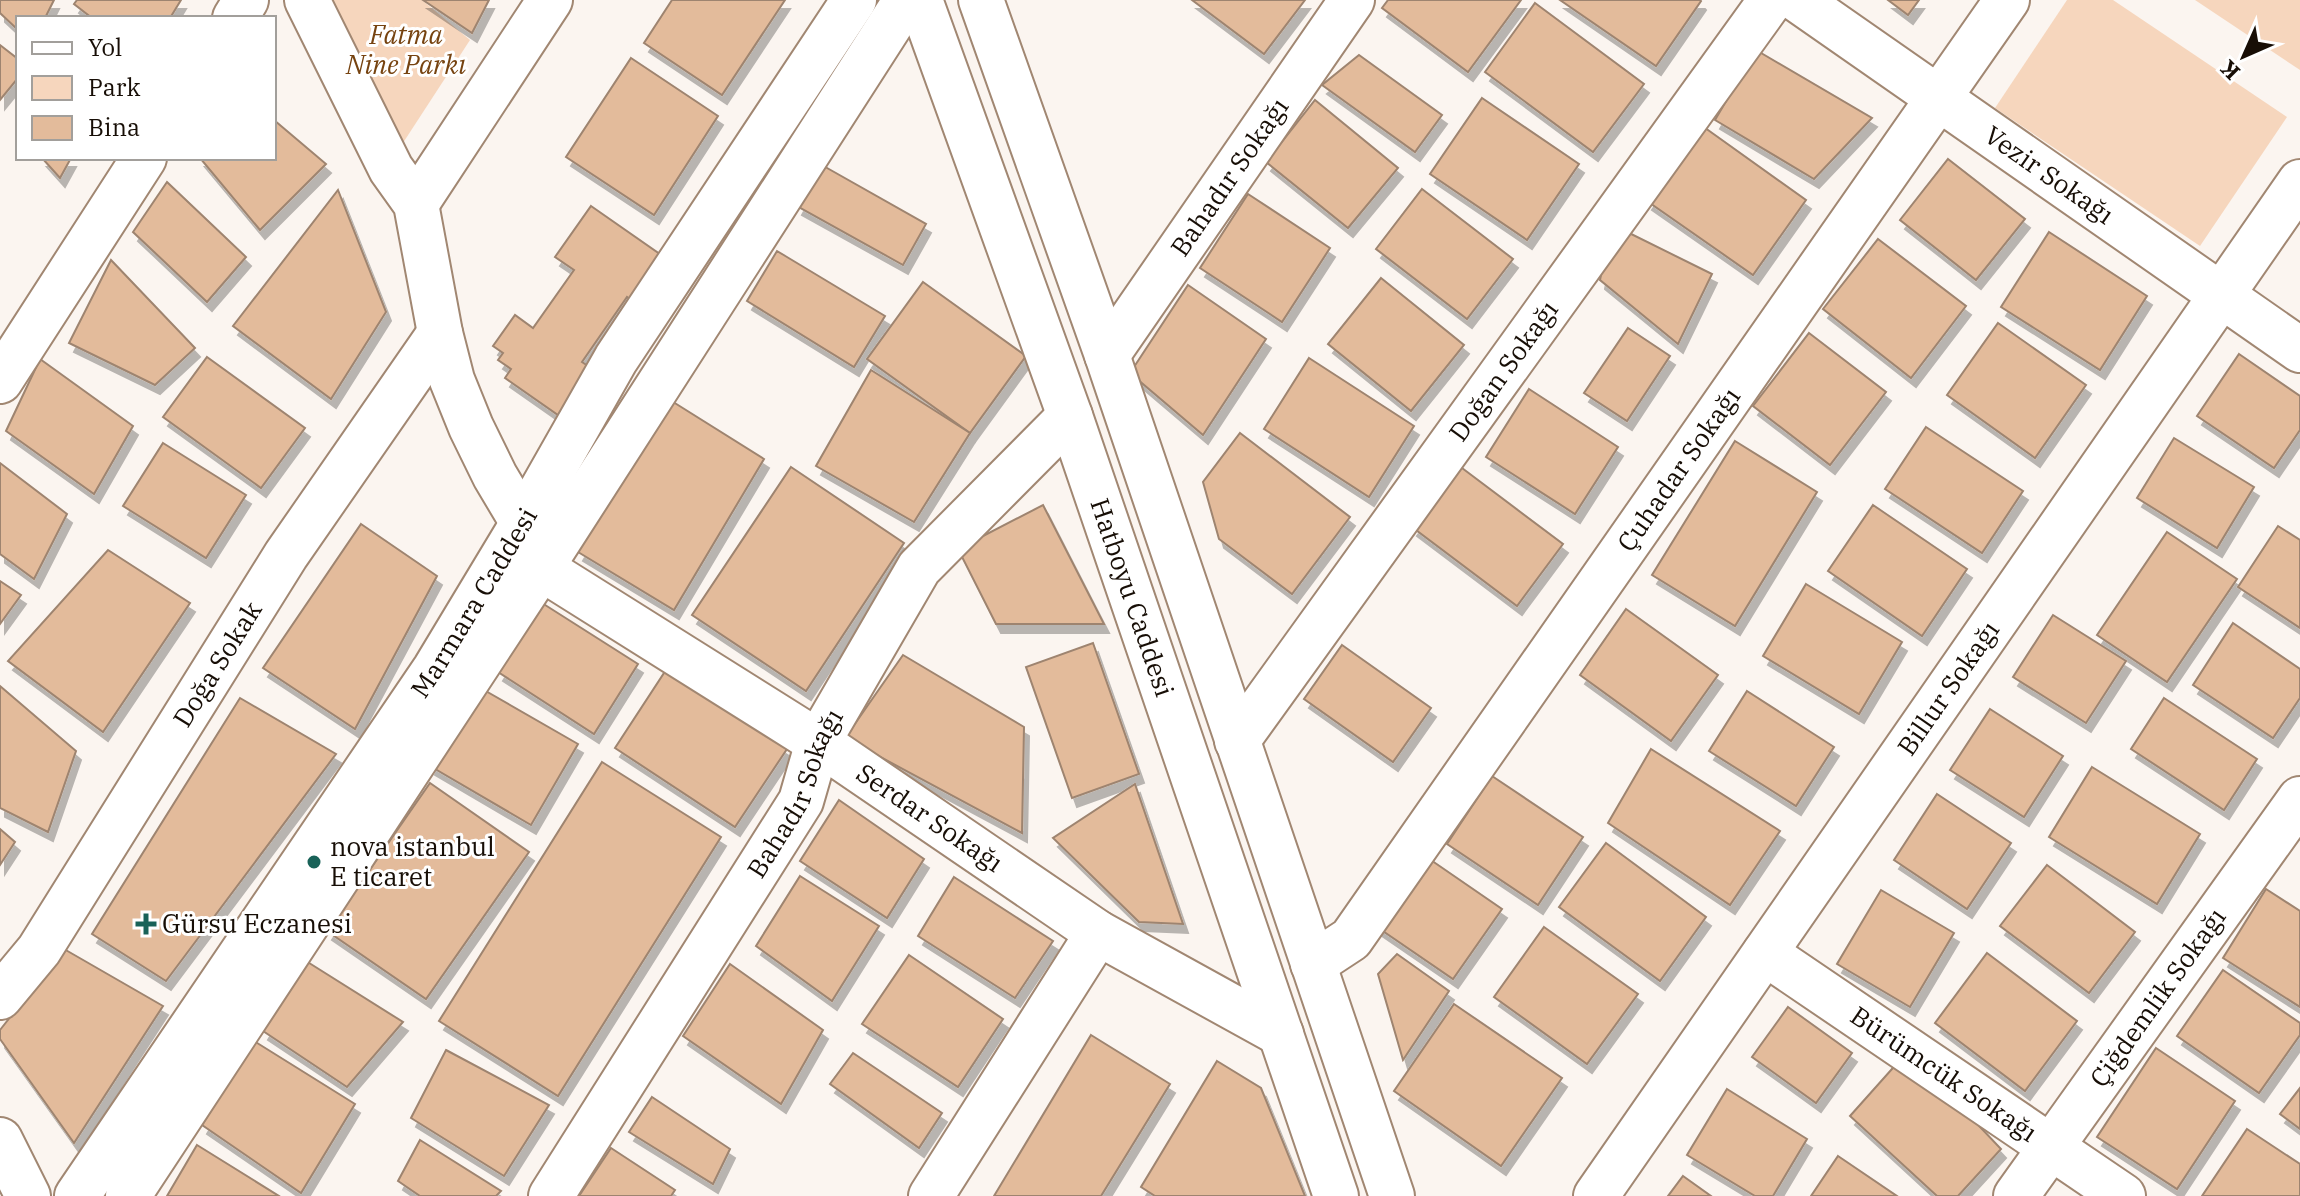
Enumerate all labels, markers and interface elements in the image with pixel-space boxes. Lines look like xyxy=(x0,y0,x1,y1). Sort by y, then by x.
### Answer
legend xyxy=(16,16,276,160)
north arrow xyxy=(2204,16,2284,96)
park label: Fatma Nine Parkı xyxy=(345,17,466,81)
text: Yol xyxy=(88,31,122,63)
text: K xyxy=(2213,54,2246,87)
text: Park xyxy=(88,71,140,103)
street label: Bahadır Sokağı xyxy=(1162,91,1295,263)
text: Bina xyxy=(88,111,140,143)
street label: Vezir Sokağı xyxy=(1978,117,2121,231)
street label: Doğan Sokağı xyxy=(1441,293,1565,448)
street label: Çuhadar Sokağı xyxy=(1609,380,1747,558)
street label: Hatboyu Caddesi xyxy=(1083,494,1182,701)
street label: Marmara Caddesi xyxy=(403,501,544,704)
street label: Doğa Sokak xyxy=(165,595,269,733)
street label: Billur Sokağı xyxy=(1889,614,2006,762)
street label: Bahadır Sokağı xyxy=(739,702,850,884)
street label: Serdar Sokağı xyxy=(850,755,1010,879)
place label: nova istanbul E ticaret xyxy=(330,829,495,893)
marker: nova istanbul E ticaret xyxy=(305,853,323,871)
street label: Çiğdemlik Sokağı xyxy=(2081,901,2233,1093)
place label: Gürsu Eczanesi xyxy=(162,906,352,940)
marker: Gürsu Eczanesi xyxy=(137,915,155,933)
street label: Bürümcük Sokağı xyxy=(1844,998,2044,1149)

